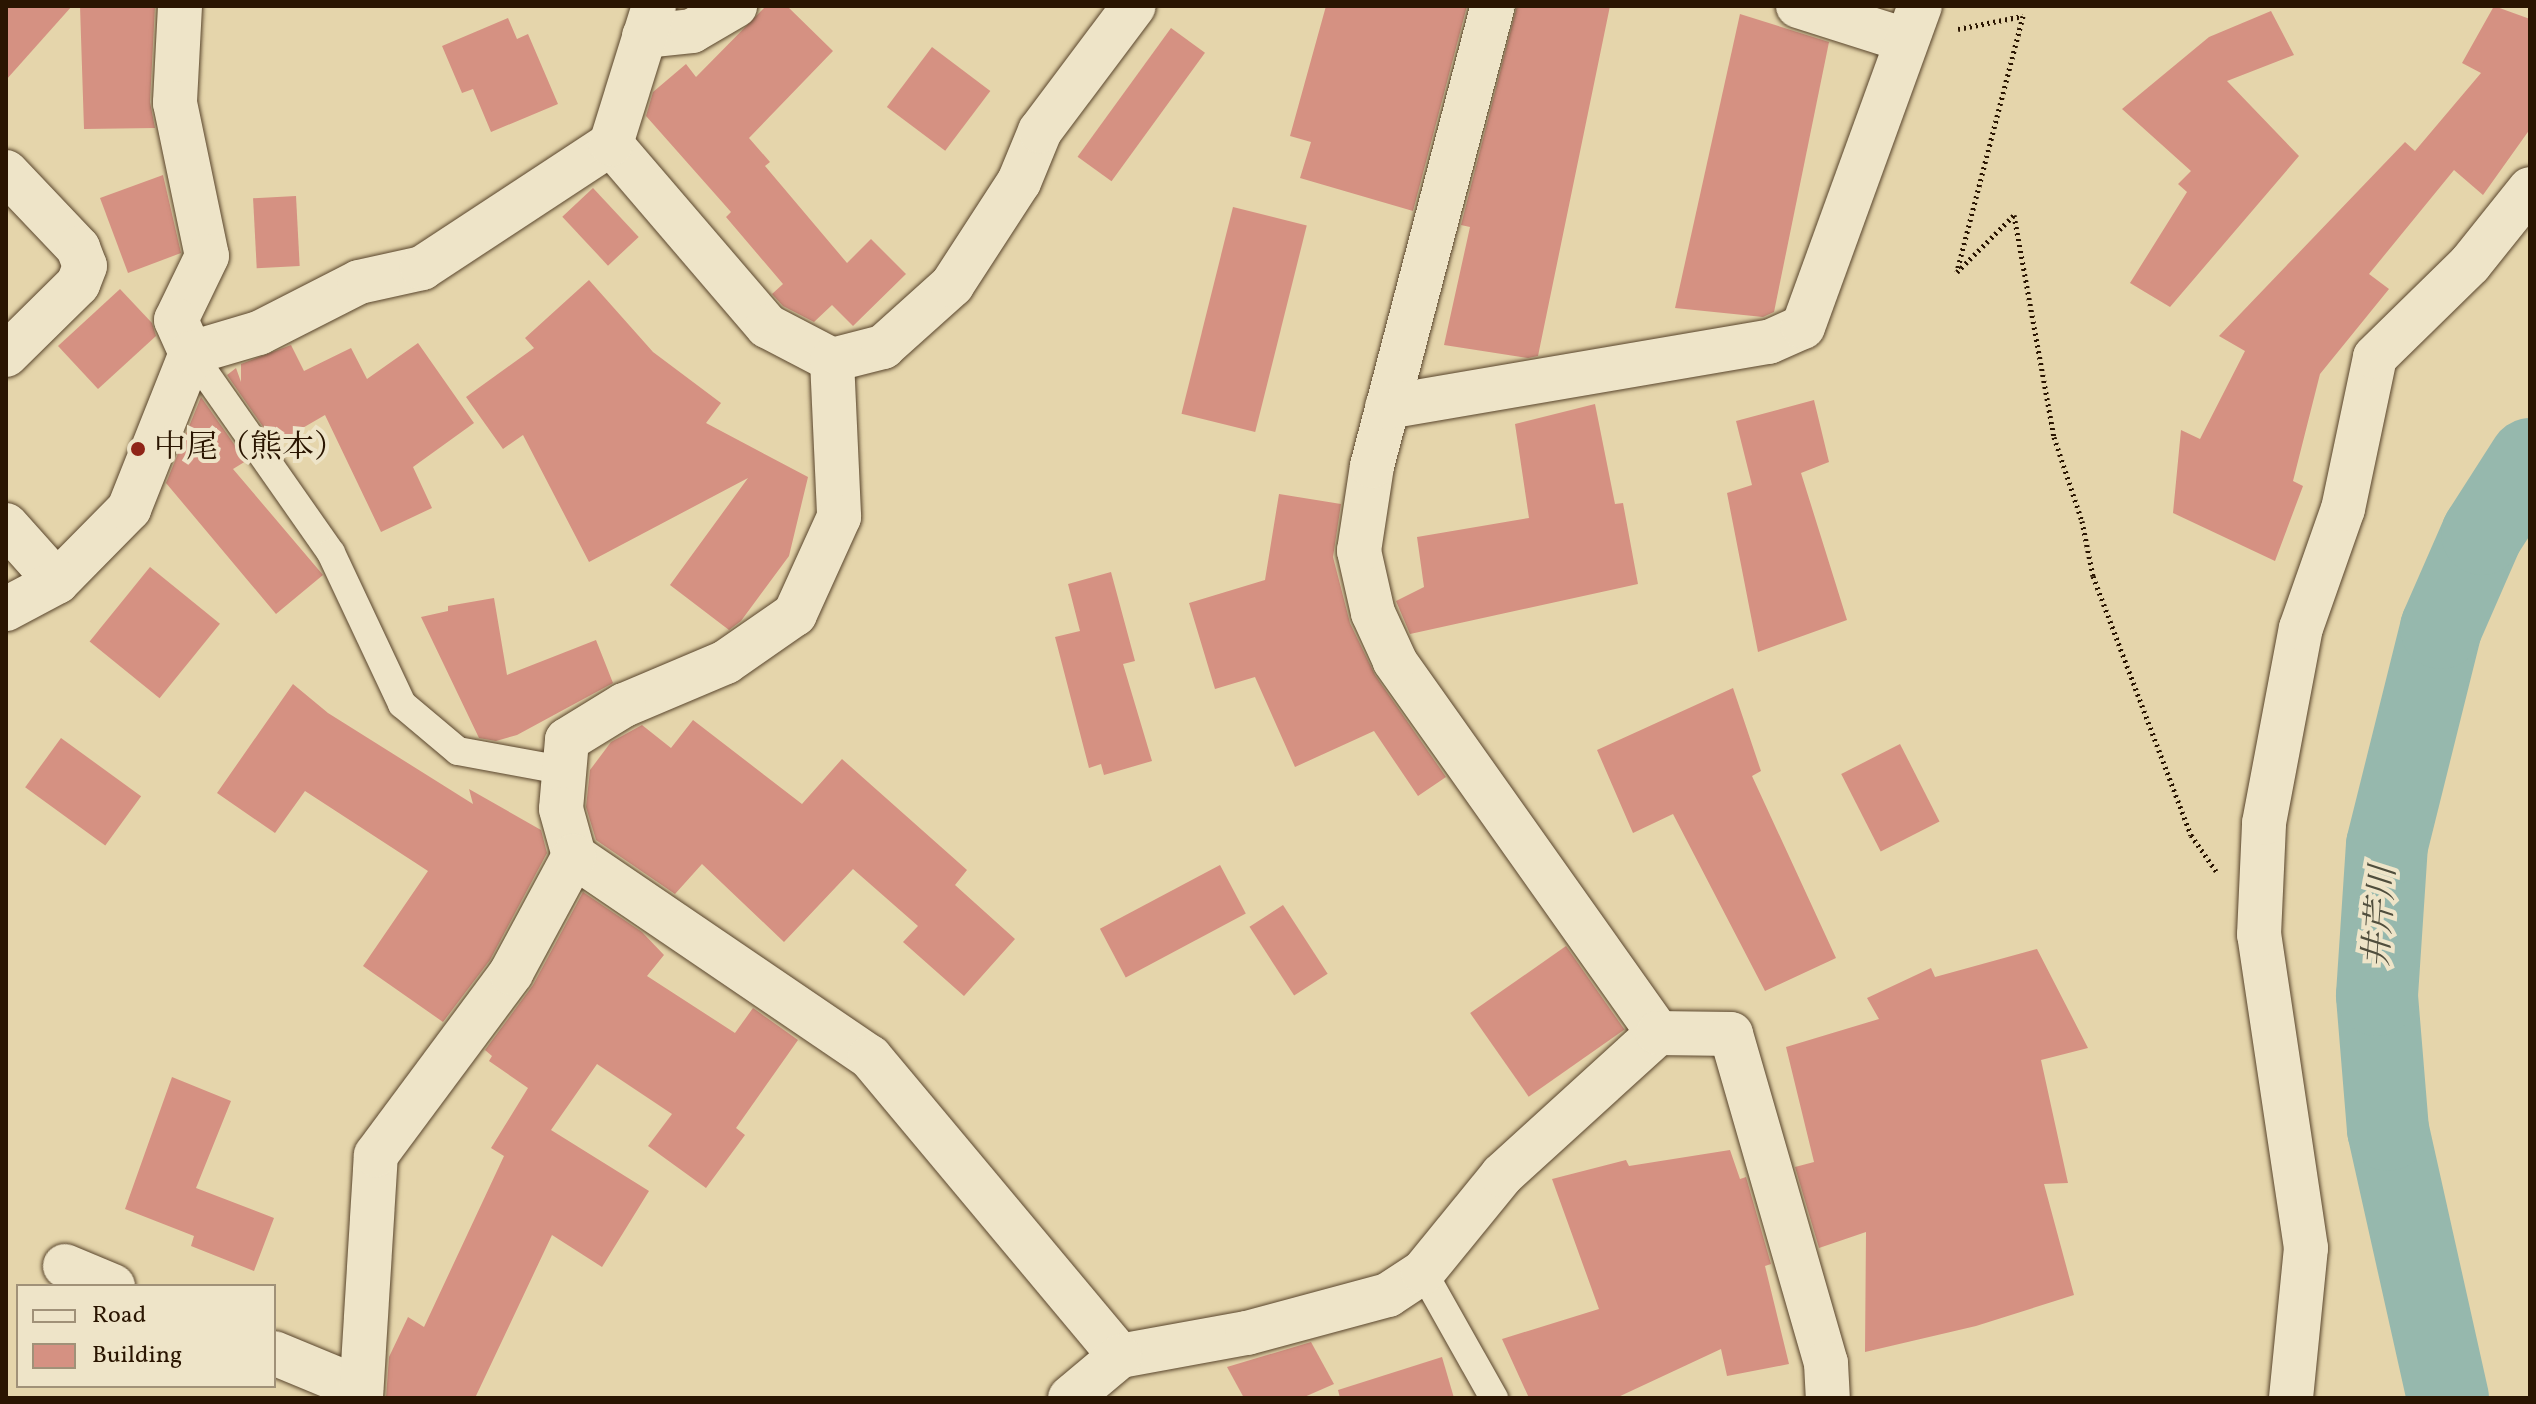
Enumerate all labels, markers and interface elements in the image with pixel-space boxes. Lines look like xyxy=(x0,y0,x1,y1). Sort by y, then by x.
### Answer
place label: 中尾（熊本） xyxy=(154,430,346,468)
marker: 中尾（熊本） xyxy=(129,440,147,458)
water label: 井芹川 xyxy=(2358,865,2406,969)
legend xyxy=(16,1284,276,1388)
text: Road xyxy=(92,1299,146,1333)
text: Building xyxy=(92,1339,182,1373)

